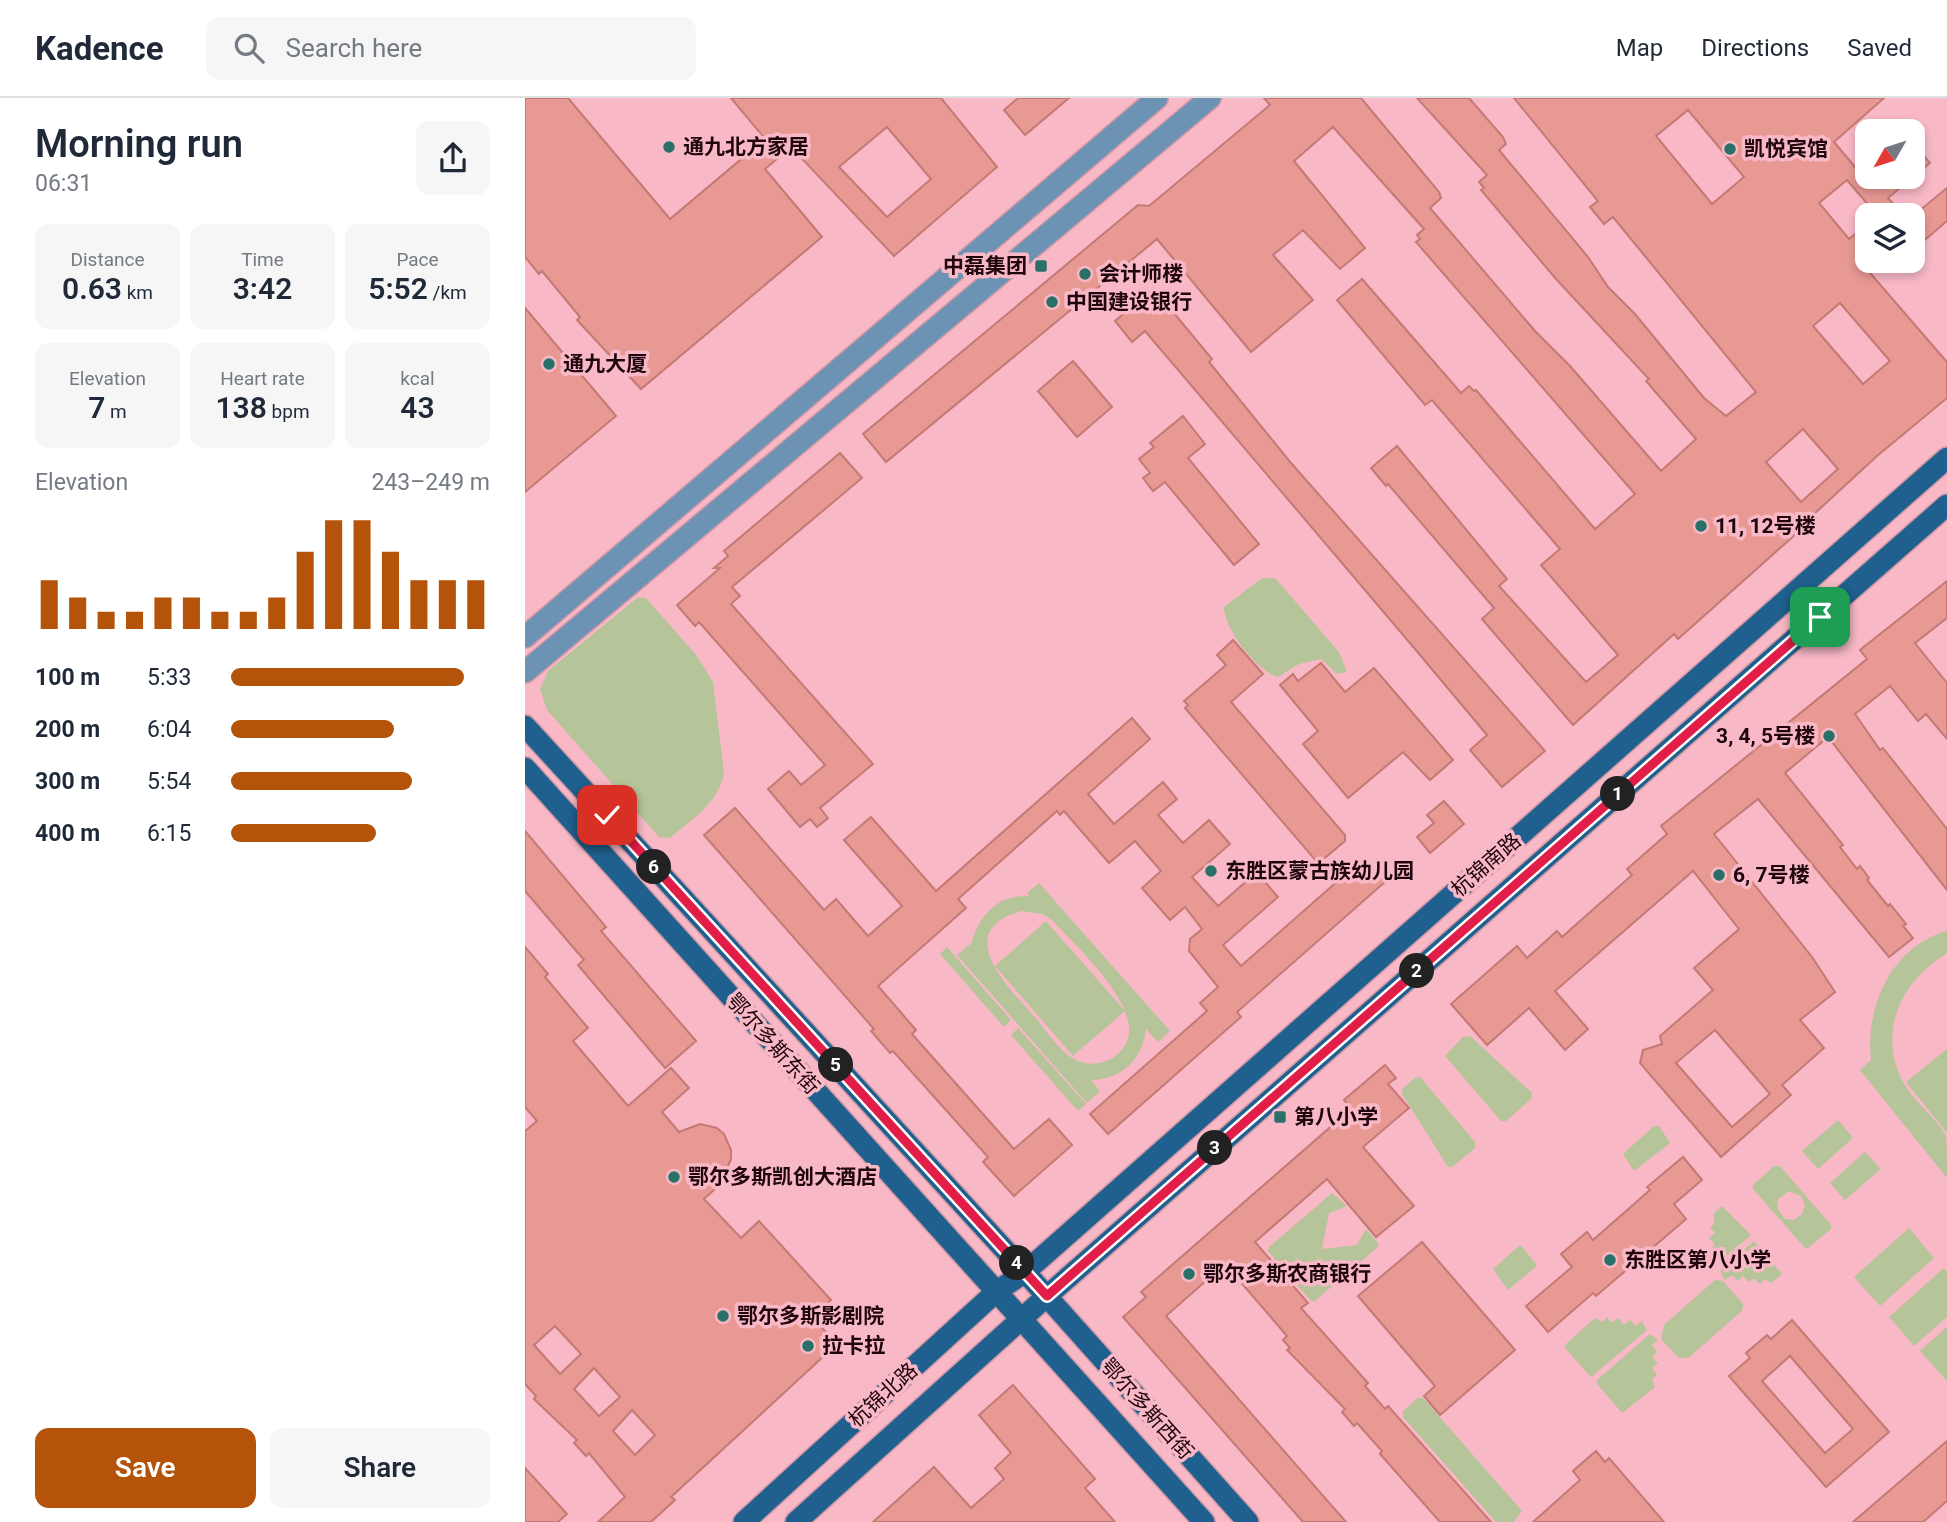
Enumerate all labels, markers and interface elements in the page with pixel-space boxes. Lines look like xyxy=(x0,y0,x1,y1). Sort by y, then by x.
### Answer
search box xyxy=(206,17,696,80)
text: Kadence xyxy=(35,29,164,68)
icon: search xyxy=(230,29,268,67)
text: Search here xyxy=(286,33,422,63)
text: Map xyxy=(1616,34,1663,62)
text: Directions xyxy=(1701,34,1809,62)
text: Saved xyxy=(1847,34,1912,62)
north arrow xyxy=(1855,119,1925,189)
map controls xyxy=(1855,119,1925,273)
button: share xyxy=(416,121,490,195)
text: Morning run xyxy=(35,122,243,166)
place label: 通九北方家居 xyxy=(683,135,809,159)
place label: 凯悦宾馆 xyxy=(1744,137,1828,161)
marker: 通九北方家居 xyxy=(661,139,677,155)
marker: 凯悦宾馆 xyxy=(1722,141,1738,157)
text: 06:31 xyxy=(35,170,92,197)
button: layers xyxy=(1855,203,1925,273)
text: Distance xyxy=(71,248,144,271)
text: Time xyxy=(241,248,284,271)
text: Pace xyxy=(396,248,439,271)
place label: 中磊集团 xyxy=(943,254,1027,278)
marker: 中磊集团 xyxy=(1033,258,1049,274)
place label: 会计师楼 xyxy=(1099,262,1183,286)
marker: 会计师楼 xyxy=(1077,266,1093,282)
text: 0.63 xyxy=(62,271,122,306)
text: 3:42 xyxy=(233,271,292,306)
text: 5:52 xyxy=(368,271,428,306)
text: km xyxy=(122,281,153,304)
text: /km xyxy=(428,281,467,304)
place label: 中国建设银行 xyxy=(1066,290,1192,314)
marker: 中国建设银行 xyxy=(1044,294,1060,310)
place label: 通九大厦 xyxy=(563,352,647,376)
marker: 通九大厦 xyxy=(541,356,557,372)
text: Elevation xyxy=(69,367,146,390)
text: Heart rate xyxy=(220,367,305,390)
text: kcal xyxy=(400,367,435,390)
text: 7 xyxy=(88,390,105,425)
text: 138 xyxy=(215,390,267,425)
text: 43 xyxy=(400,390,435,425)
text: m xyxy=(105,400,127,423)
text: bpm xyxy=(267,400,310,423)
text: Elevation xyxy=(35,469,128,496)
text: 243–249 m xyxy=(371,469,490,496)
place label: 11, 12号楼 xyxy=(1715,514,1816,538)
marker: 11, 12号楼 xyxy=(1693,518,1709,534)
pin xyxy=(1790,587,1850,647)
icon: arrive xyxy=(1801,598,1839,636)
text: 100 m xyxy=(35,664,100,691)
text: 5:33 xyxy=(147,664,191,691)
text: 200 m xyxy=(35,716,100,743)
text: 6:04 xyxy=(147,716,191,743)
place label: 3, 4, 5号楼 xyxy=(1716,724,1815,748)
marker: 3, 4, 5号楼 xyxy=(1821,728,1837,744)
text: 300 m xyxy=(35,768,100,795)
text: 5:54 xyxy=(147,768,191,795)
pin: 1 xyxy=(1601,776,1635,812)
text: 1 xyxy=(1612,782,1623,805)
pin xyxy=(577,785,637,845)
icon: check xyxy=(588,796,626,834)
text: 400 m xyxy=(35,820,100,847)
text: 6:15 xyxy=(147,820,191,847)
street label: 杭锦南路 xyxy=(1446,828,1526,902)
pin: 6 xyxy=(636,850,671,884)
text: 6 xyxy=(648,855,659,878)
place label: 东胜区蒙古族幼儿园 xyxy=(1225,859,1414,883)
marker: 东胜区蒙古族幼儿园 xyxy=(1203,863,1219,879)
place label: 6, 7号楼 xyxy=(1733,863,1809,887)
marker: 6, 7号楼 xyxy=(1711,867,1727,883)
pin: 2 xyxy=(1399,954,1435,988)
text: 2 xyxy=(1411,959,1422,982)
street label: 鄂尔多斯东街 xyxy=(722,989,824,1099)
pin: 5 xyxy=(819,1048,853,1082)
text: 5 xyxy=(830,1053,841,1076)
place label: 第八小学 xyxy=(1294,1105,1378,1129)
marker: 第八小学 xyxy=(1272,1109,1288,1125)
pin: 3 xyxy=(1197,1130,1233,1166)
text: 3 xyxy=(1209,1136,1220,1159)
place label: 鄂尔多斯凯创大酒店 xyxy=(688,1165,877,1189)
marker: 鄂尔多斯凯创大酒店 xyxy=(666,1169,682,1185)
pin: 4 xyxy=(1000,1246,1035,1280)
place label: 东胜区第八小学 xyxy=(1624,1248,1771,1272)
text: 4 xyxy=(1011,1251,1022,1274)
marker: 东胜区第八小学 xyxy=(1602,1252,1618,1268)
place label: 鄂尔多斯农商银行 xyxy=(1203,1262,1371,1286)
marker: 鄂尔多斯农商银行 xyxy=(1181,1266,1197,1282)
place label: 鄂尔多斯影剧院 xyxy=(737,1304,884,1328)
marker: 鄂尔多斯影剧院 xyxy=(715,1308,731,1324)
place label: 拉卡拉 xyxy=(822,1334,885,1358)
marker: 拉卡拉 xyxy=(800,1338,816,1354)
street label: 鄂尔多斯西街 xyxy=(1096,1354,1198,1464)
street label: 杭锦北路 xyxy=(844,1358,922,1432)
button: Save xyxy=(35,1428,256,1508)
button: Share xyxy=(270,1428,490,1508)

